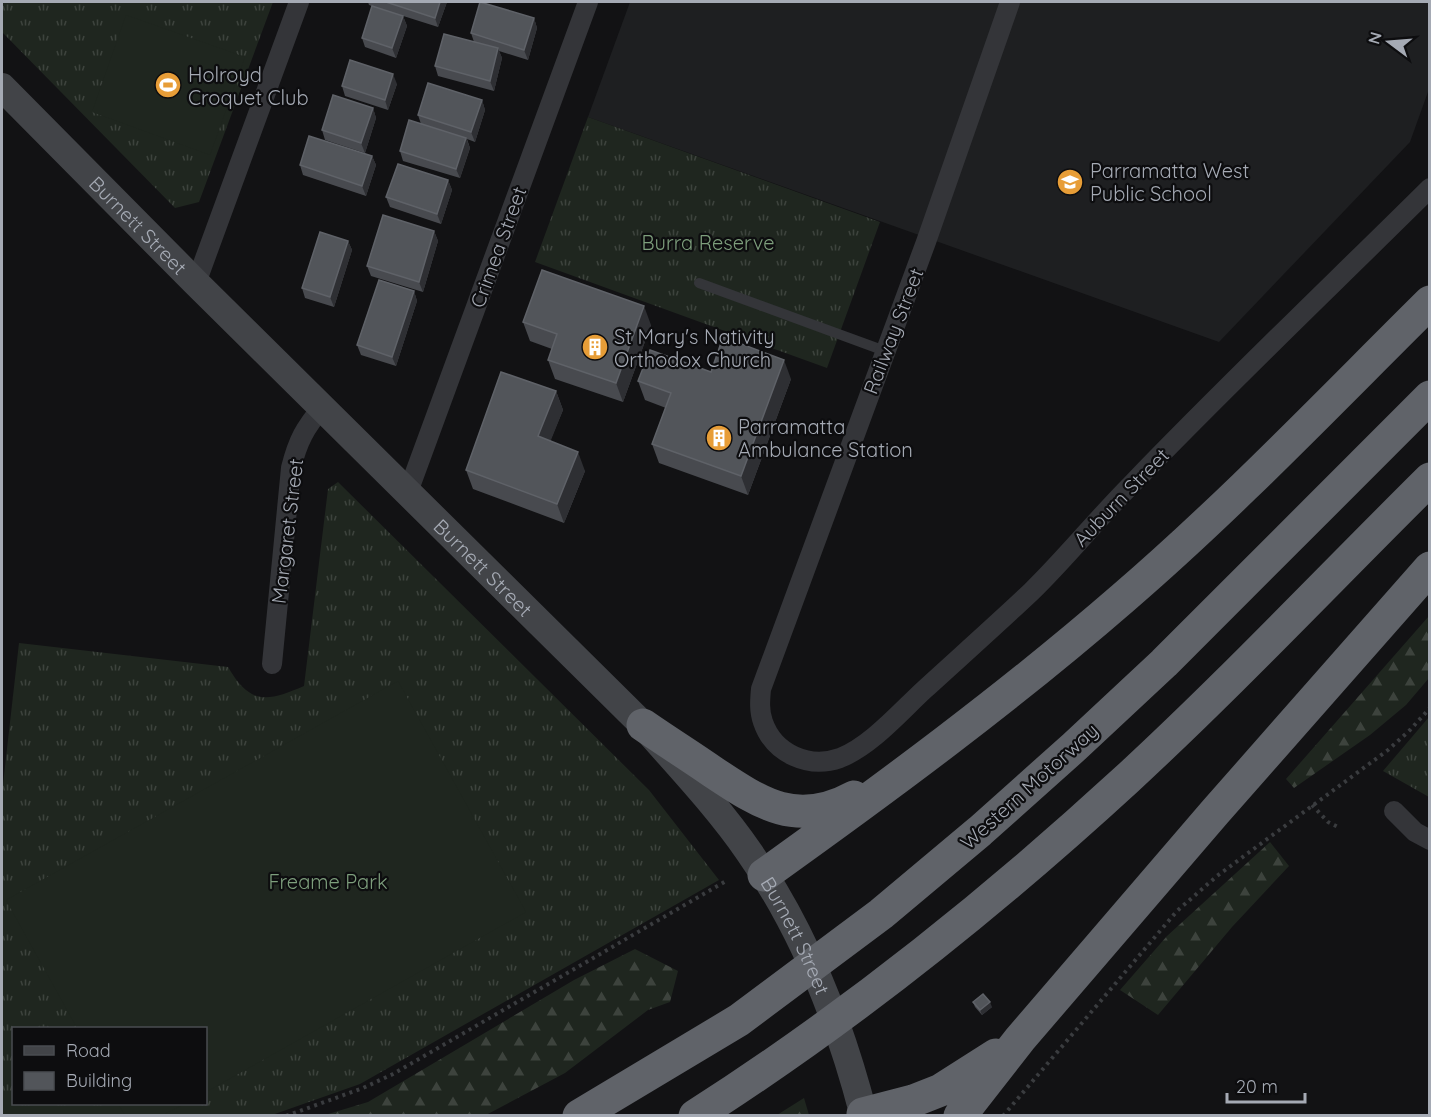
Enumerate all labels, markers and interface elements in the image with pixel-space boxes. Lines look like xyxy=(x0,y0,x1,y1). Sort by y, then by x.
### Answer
north arrow xyxy=(1359,12,1419,72)
text: N xyxy=(1363,29,1386,46)
place label: Holroyd Croquet Club xyxy=(188,62,309,110)
sports icon: Holroyd Croquet Club xyxy=(153,70,183,100)
place label: Parramatta West Public School xyxy=(1090,158,1249,206)
school or university icon: Parramatta West Public School xyxy=(1055,167,1085,197)
street label: Burnett Street xyxy=(84,170,193,280)
street label: Crimea Street xyxy=(465,183,532,311)
park label: Burra Reserve xyxy=(642,230,774,255)
street label: Railway Street xyxy=(858,264,929,398)
place label: St Mary's Nativity Orthodox Church xyxy=(614,324,775,372)
building icon: St Mary's Nativity Orthodox Church xyxy=(580,332,610,362)
place label: Parramatta Ambulance Station xyxy=(738,414,913,462)
building icon: Parramatta Ambulance Station xyxy=(704,423,734,453)
street label: Auburn Street xyxy=(1068,442,1174,551)
street label: Margaret Street xyxy=(266,457,308,605)
street label: Burnett Street xyxy=(429,513,538,622)
street label: Western Motorway xyxy=(955,717,1103,855)
park label: Freame Park xyxy=(268,869,388,894)
street label: Burnett Street xyxy=(756,872,836,998)
legend xyxy=(12,1027,207,1105)
text: Road xyxy=(66,1039,111,1062)
scale bar xyxy=(1227,1066,1305,1104)
text: Building xyxy=(66,1069,132,1092)
text: 20 m xyxy=(1236,1075,1278,1098)

